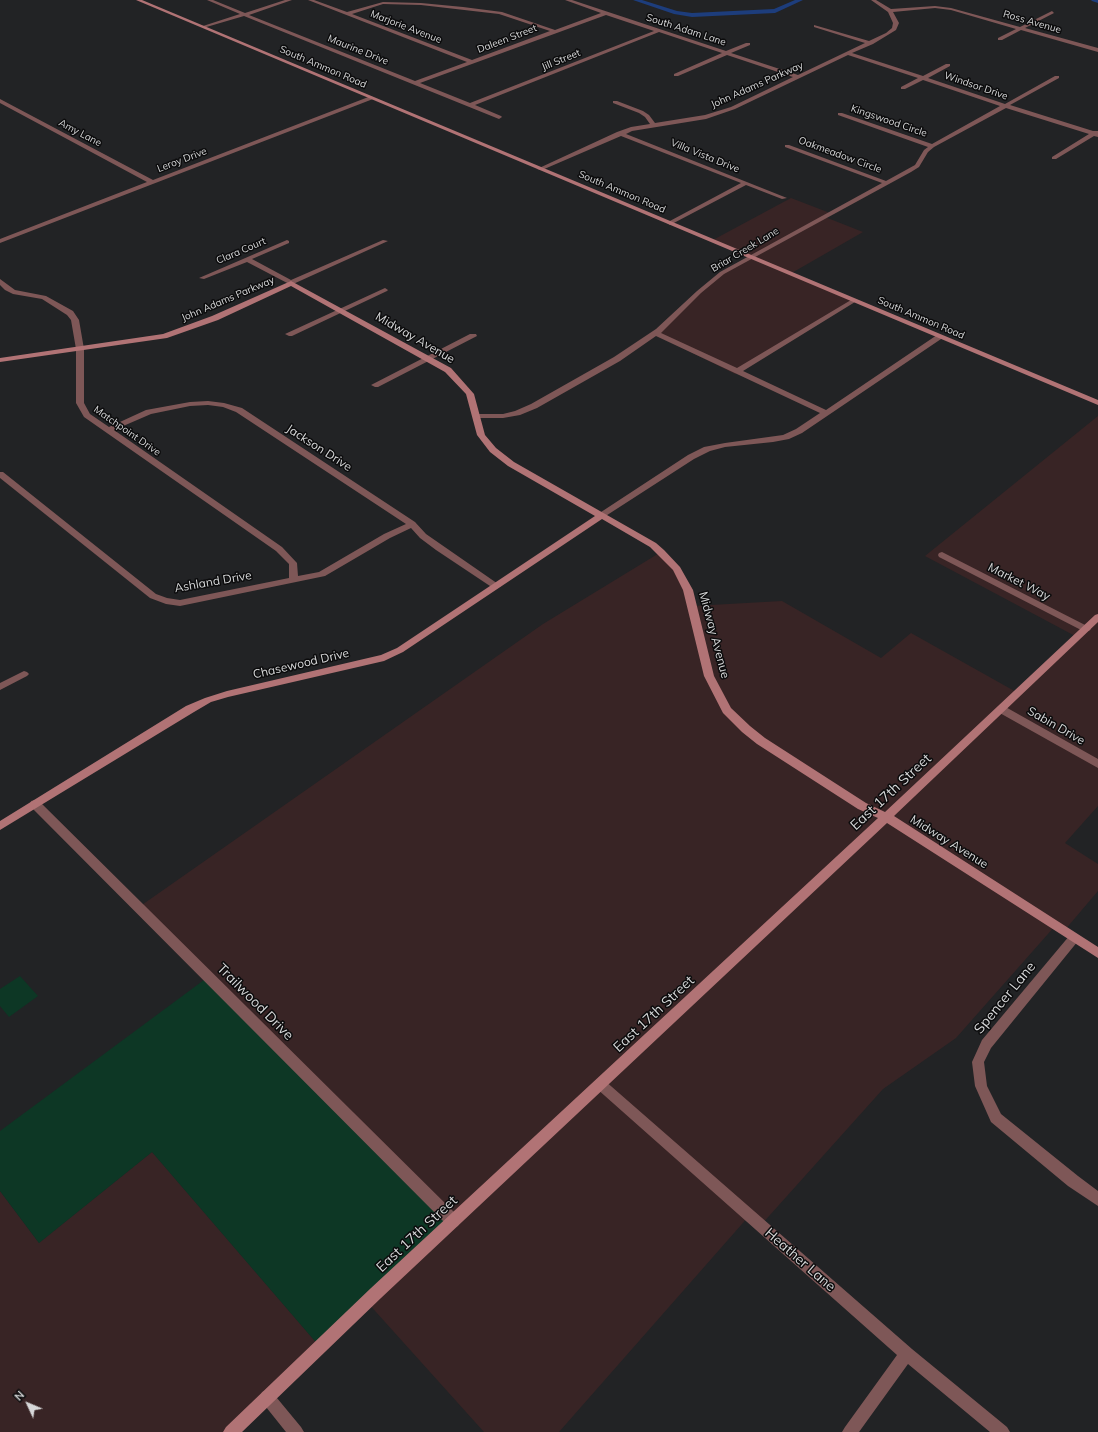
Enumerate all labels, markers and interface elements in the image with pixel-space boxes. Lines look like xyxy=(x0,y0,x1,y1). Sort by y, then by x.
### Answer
street label: Marjorie Avenue xyxy=(369,8,443,46)
street label: Ross Avenue xyxy=(1002,8,1062,36)
street label: South Adam Lane xyxy=(645,11,727,49)
street label: Daleen Street xyxy=(476,22,538,56)
street label: Maurine Drive xyxy=(326,32,390,68)
street label: South Ammon Road xyxy=(278,43,368,91)
street label: Jill Street xyxy=(540,47,582,73)
street label: John Adams Parkway xyxy=(709,59,805,111)
street label: Windsor Drive xyxy=(943,70,1009,102)
street label: Kingswood Circle xyxy=(849,102,929,140)
street label: Amy Lane xyxy=(57,117,103,149)
street label: Oakmeadow Circle xyxy=(797,134,883,176)
street label: Villa Vista Drive xyxy=(669,137,741,175)
street label: Leroy Drive xyxy=(156,145,208,175)
street label: South Ammon Road xyxy=(577,168,667,216)
street label: Briar Creek Lane xyxy=(709,225,781,275)
street label: Clara Court xyxy=(214,235,268,267)
street label: John Adams Parkway xyxy=(180,274,276,324)
street label: South Ammon Road xyxy=(876,294,966,342)
street label: Midway Avenue xyxy=(373,309,457,367)
street label: Matchpoint Drive xyxy=(91,403,163,459)
street label: Jackson Drive xyxy=(284,422,354,474)
street label: Market Way xyxy=(985,560,1053,604)
street label: Ashland Drive xyxy=(173,568,253,596)
street label: Midway Avenue xyxy=(696,590,732,680)
street label: Chasewood Drive xyxy=(252,646,350,682)
street label: Sabin Drive xyxy=(1025,704,1087,748)
street label: East 17th Street xyxy=(847,750,935,834)
street label: Midway Avenue xyxy=(907,812,991,872)
street label: Spencer Lane xyxy=(971,959,1039,1037)
street label: Trailwood Drive xyxy=(213,960,297,1044)
street label: East 17th Street xyxy=(610,972,698,1056)
street label: East 17th Street xyxy=(373,1192,461,1276)
street label: Heather Lane xyxy=(761,1225,839,1295)
north arrow xyxy=(8,1384,48,1424)
text: N xyxy=(11,1388,27,1404)

